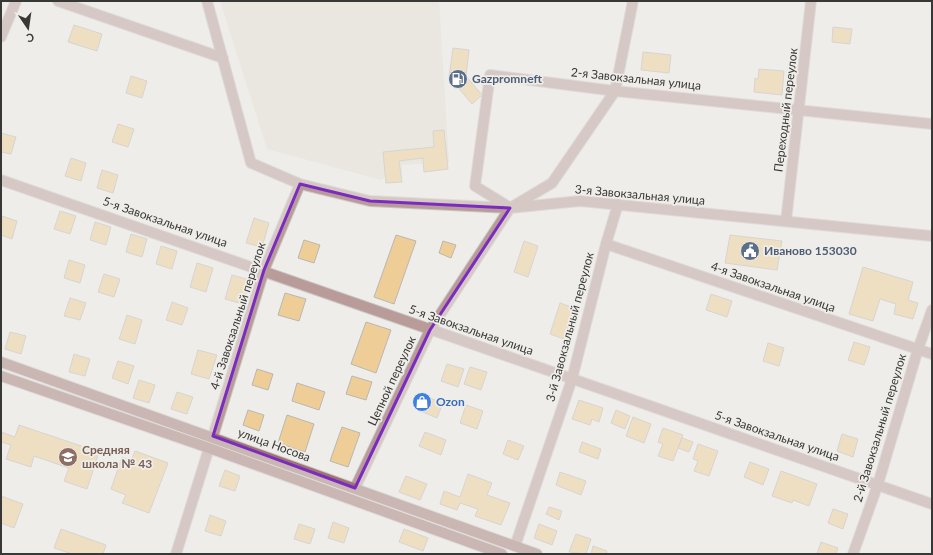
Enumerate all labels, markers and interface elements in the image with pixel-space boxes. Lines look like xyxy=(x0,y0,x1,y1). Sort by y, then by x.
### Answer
north arrow xyxy=(8,8,48,48)
text: С xyxy=(25,31,35,46)
street label: Переходный переулок xyxy=(770,46,801,173)
street label: 2-я Завокзальная улица xyxy=(570,64,702,93)
fuel station icon: Gazpromneft xyxy=(447,68,469,90)
place label: Gazpromneft xyxy=(472,71,542,86)
street label: 3-я Завокзальная улица xyxy=(574,181,706,208)
street label: 5-я Завокзальная улица xyxy=(101,193,229,250)
street label: 4-й Завокзальный переулок xyxy=(207,239,269,392)
public building icon: Иваново 153030 xyxy=(739,240,761,262)
place label: Иваново 153030 xyxy=(764,243,857,258)
street label: 3-й Завокзальный переулок xyxy=(542,250,597,403)
street label: 4-я Завокзальная улица xyxy=(709,258,837,315)
street label: 5-я Завокзальная улица xyxy=(407,301,535,358)
street label: Цепной переулок xyxy=(364,333,419,428)
street label: 2-й Завокзальный переулок xyxy=(850,351,909,504)
shop icon: Ozon xyxy=(411,391,433,413)
place label: Ozon xyxy=(436,394,465,409)
street label: 5-я Завокзальная улица xyxy=(713,407,841,464)
street label: улица Носова xyxy=(236,424,312,465)
place label: Средняя школа № 43 xyxy=(82,442,152,471)
school or university icon: Средняя школа № 43 xyxy=(57,446,79,468)

